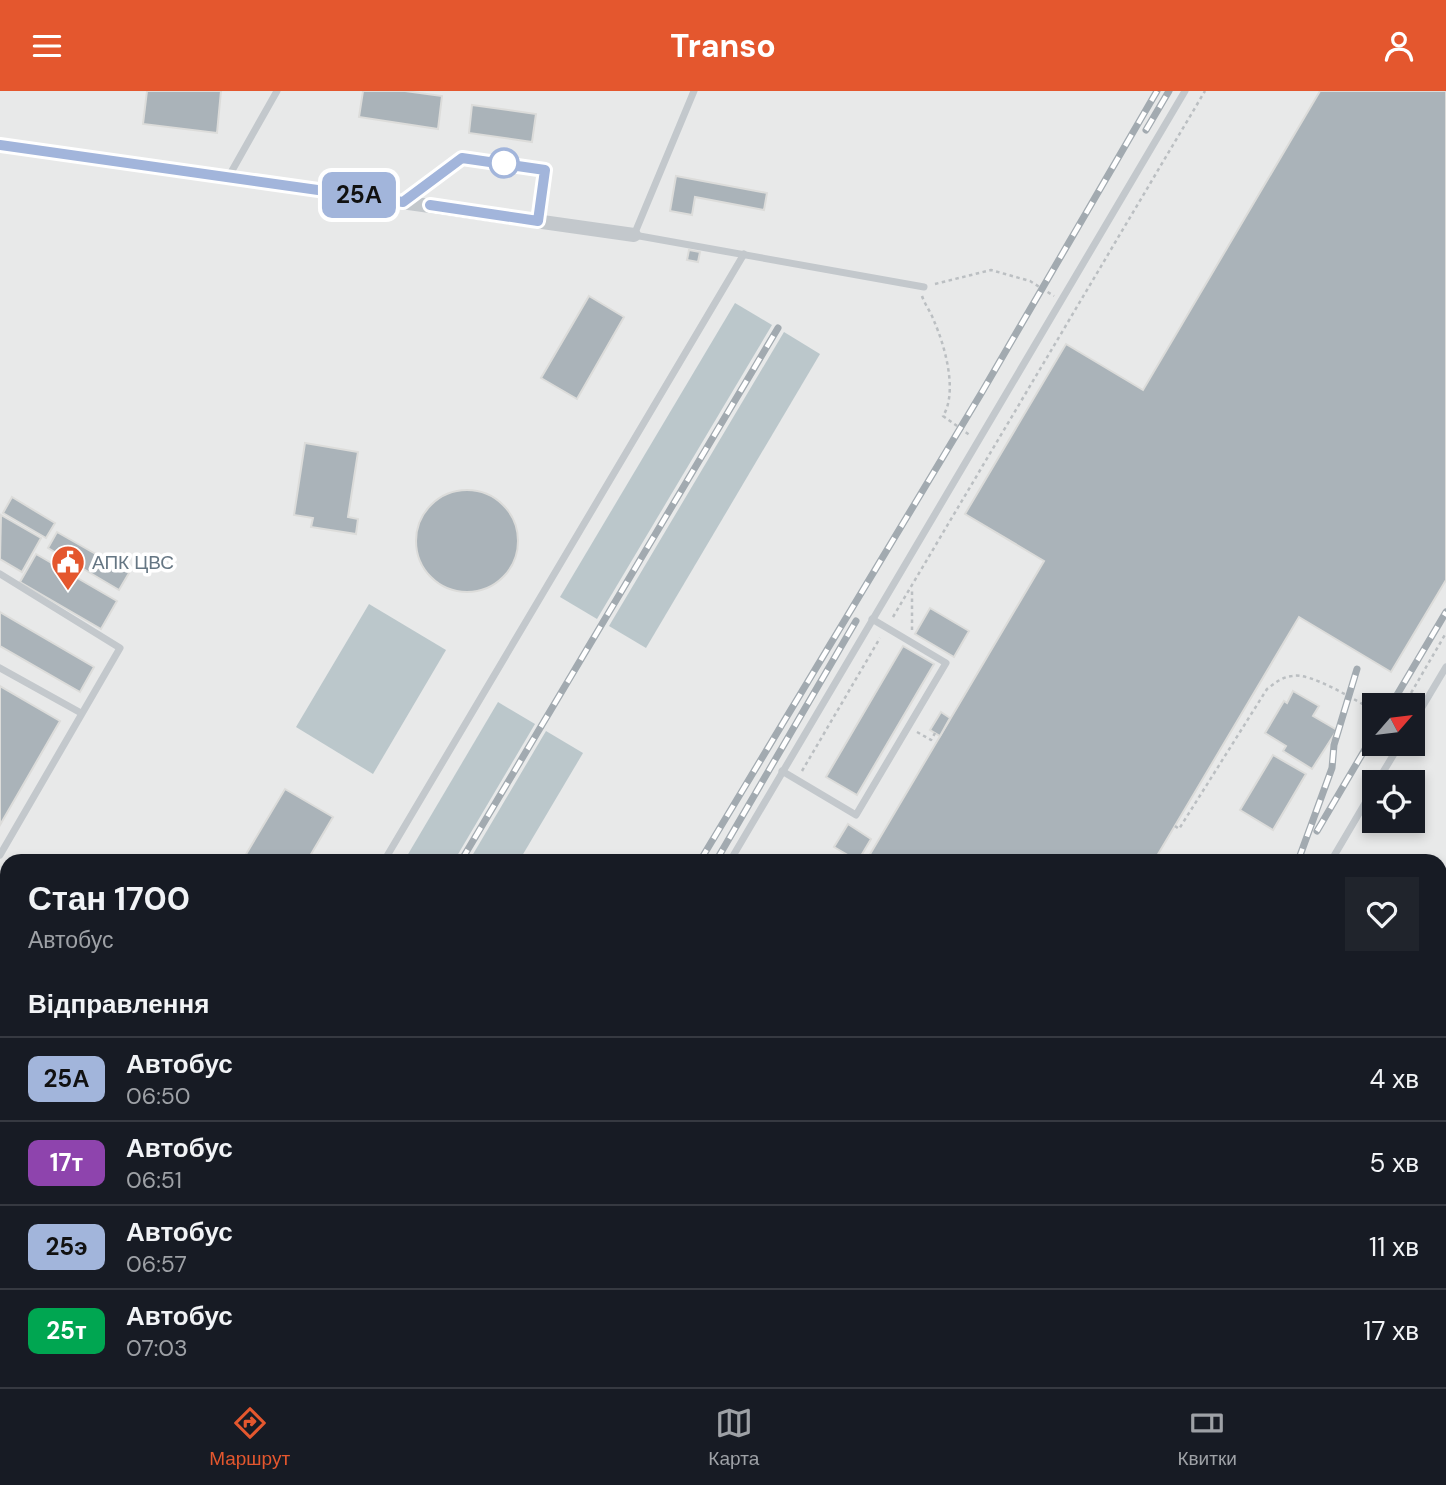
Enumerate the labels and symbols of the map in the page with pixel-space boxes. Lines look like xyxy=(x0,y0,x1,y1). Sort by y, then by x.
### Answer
unlabelled marker xyxy=(489,148,519,178)
line badge: 25А xyxy=(319,172,399,218)
public building icon: АПК ЦВС xyxy=(49,543,87,592)
place label: АПК ЦВС xyxy=(92,550,174,575)
north arrow xyxy=(1362,693,1424,756)

